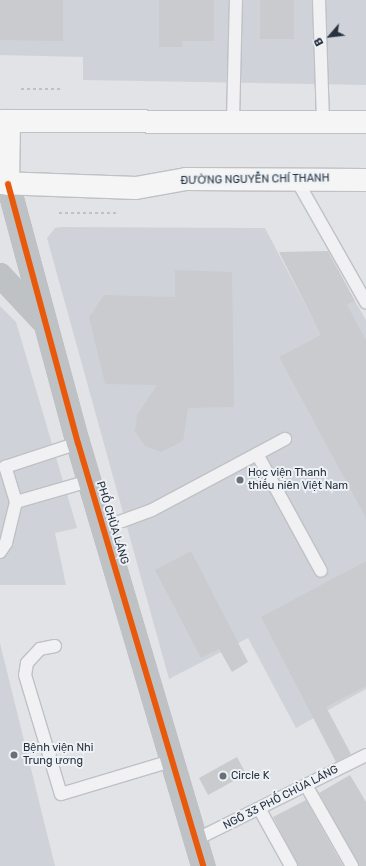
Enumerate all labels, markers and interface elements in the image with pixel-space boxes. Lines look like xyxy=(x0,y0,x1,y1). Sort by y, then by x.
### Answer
north arrow xyxy=(310,16,350,56)
text: B xyxy=(311,35,327,48)
street label: ĐƯỜNG NGUYỄN CHÍ THANH xyxy=(180,172,330,188)
place label: Học viện Thanh thiếu niên Việt Nam xyxy=(248,467,348,493)
marker: Học viện Thanh thiếu niên Việt Nam xyxy=(235,475,245,485)
street label: PHỐ CHÙA LÁNG xyxy=(93,480,131,566)
place label: Bệnh viện Nhi Trung ương xyxy=(23,742,94,768)
marker: Bệnh viện Nhi Trung ương xyxy=(8,749,20,761)
street label: NGÕ 33 PHỐ CHÙA LÁNG xyxy=(221,763,341,833)
place label: Circle K xyxy=(231,769,269,783)
marker: Circle K xyxy=(218,771,228,781)

